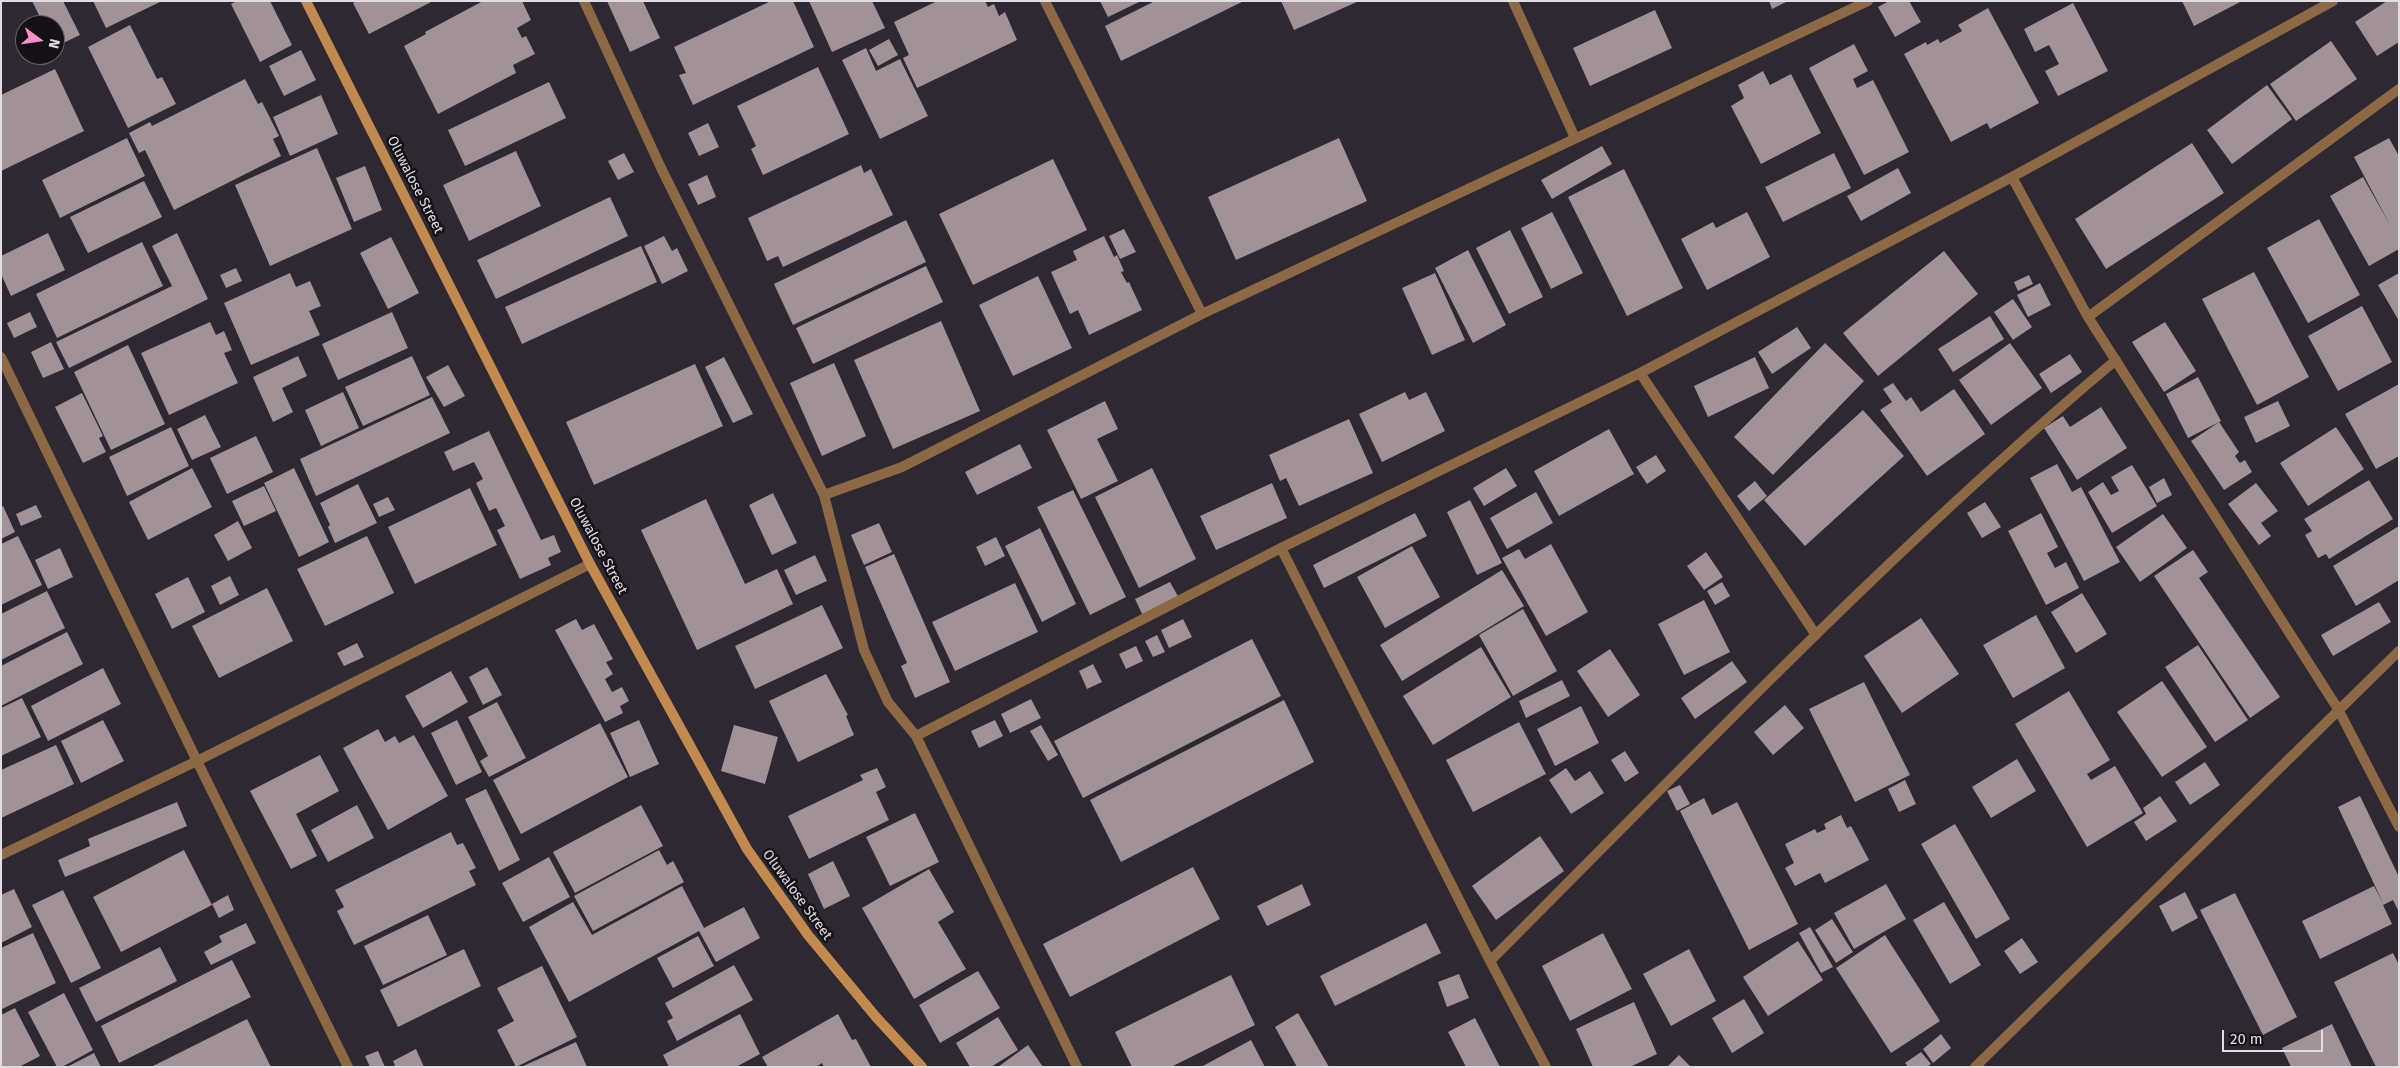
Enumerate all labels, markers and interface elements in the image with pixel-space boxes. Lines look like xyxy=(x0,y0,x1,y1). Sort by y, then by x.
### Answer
north arrow xyxy=(15,15,65,65)
text: N xyxy=(45,37,63,50)
street label: Oluwalose Street xyxy=(383,133,447,237)
street label: Oluwalose Street xyxy=(565,495,631,597)
street label: Oluwalose Street xyxy=(759,847,835,943)
scale bar xyxy=(2225,1020,2326,1052)
text: 20 m xyxy=(2230,1030,2263,1048)

